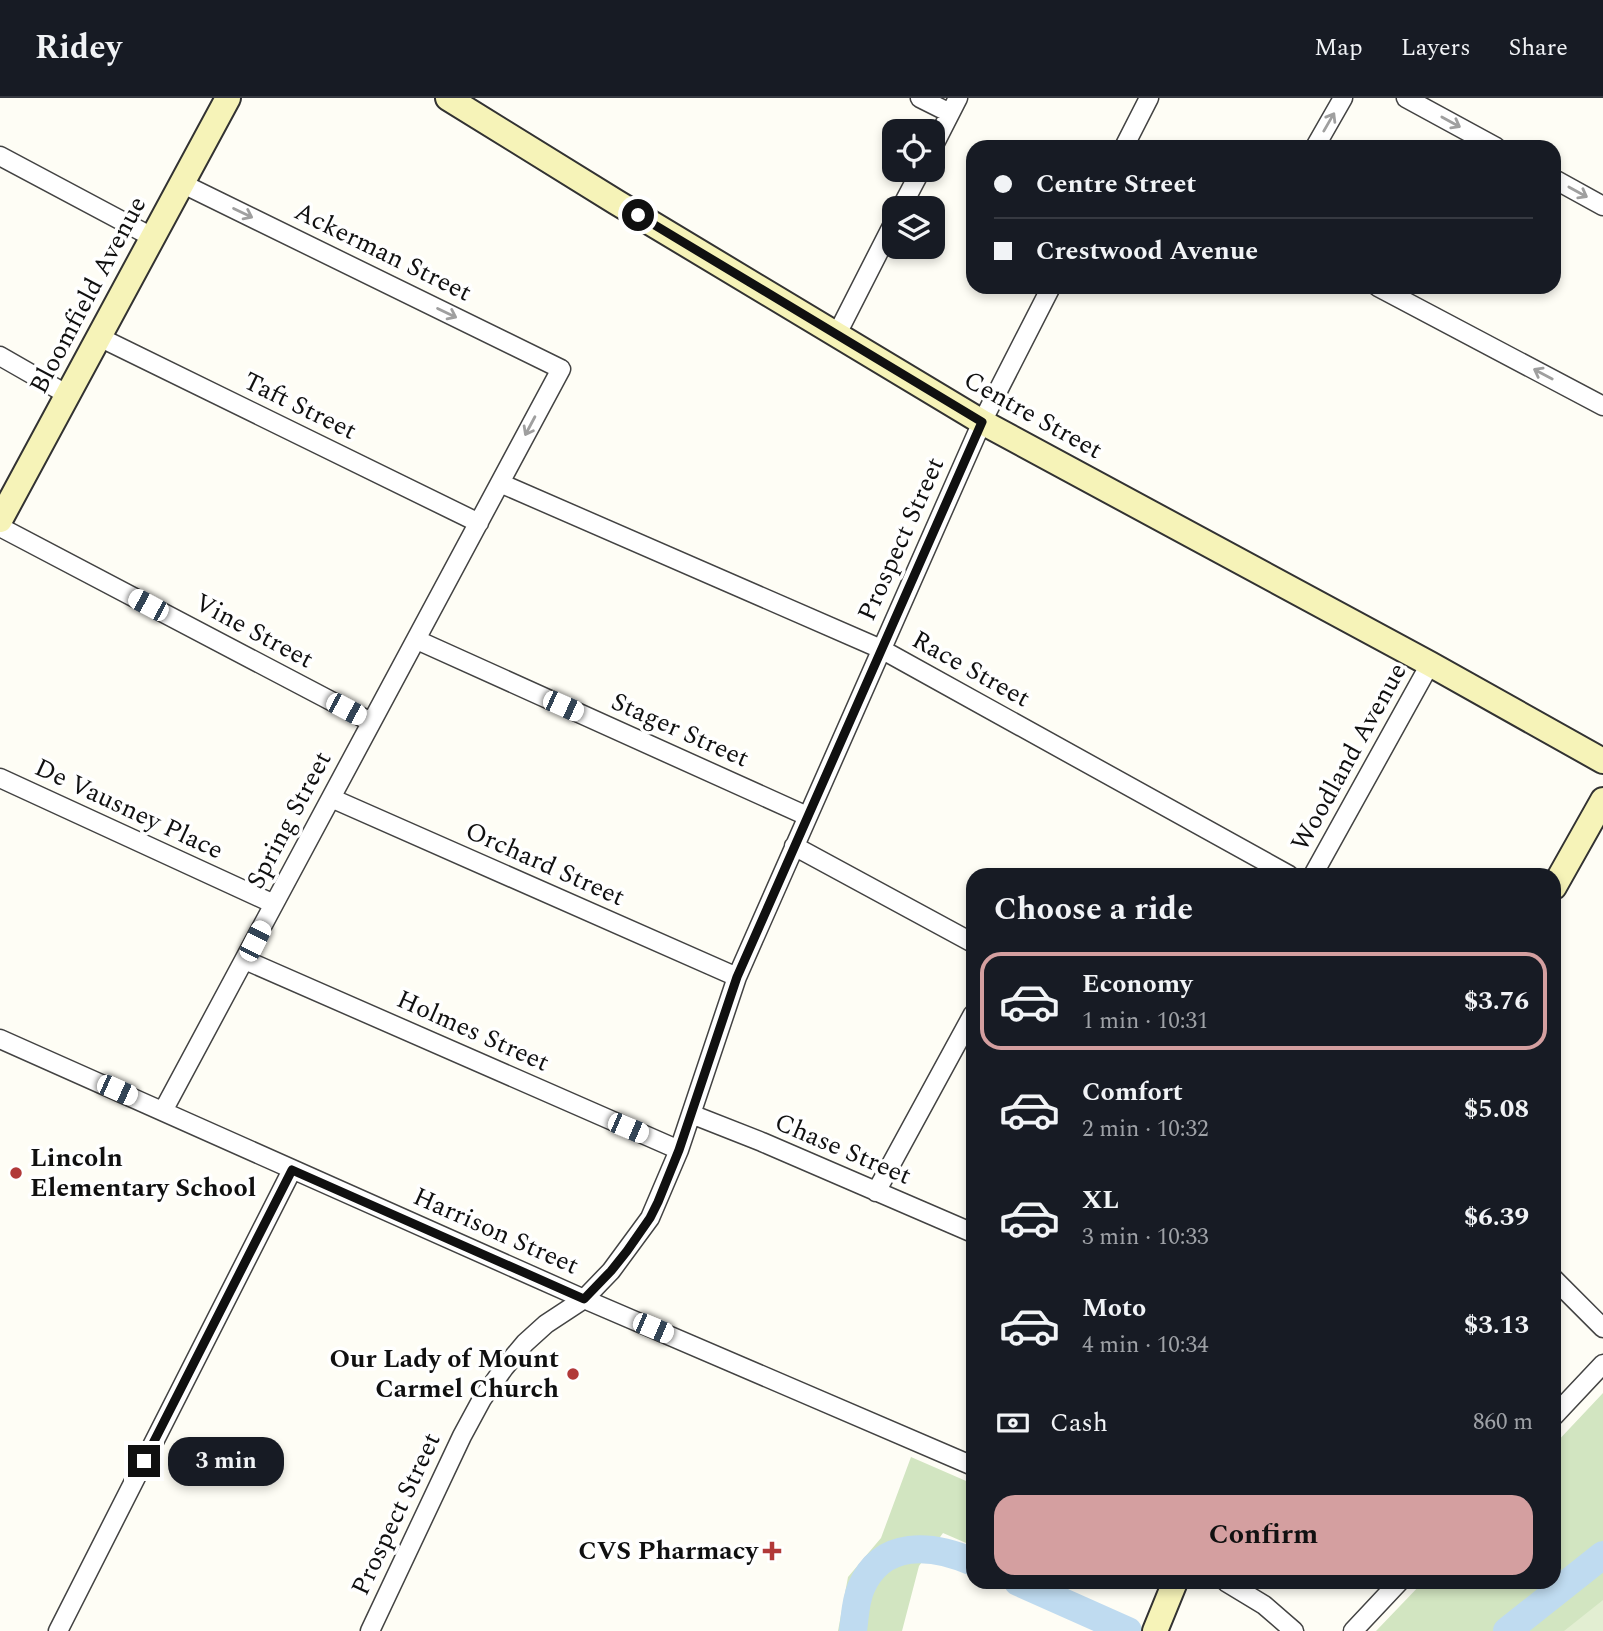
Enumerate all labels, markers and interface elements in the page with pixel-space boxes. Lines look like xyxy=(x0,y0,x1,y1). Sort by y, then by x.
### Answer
text: Ridey xyxy=(35,23,122,73)
text: Map xyxy=(1314,30,1363,66)
text: Layers xyxy=(1401,30,1471,66)
text: Share xyxy=(1509,30,1568,66)
one-way arrow xyxy=(1322,113,1336,133)
one-way arrow xyxy=(1440,116,1461,130)
map controls xyxy=(882,119,945,259)
button: locate xyxy=(882,119,945,182)
text: Centre Street xyxy=(1036,164,1196,204)
one-way arrow xyxy=(1568,185,1588,199)
street label: Bloomfield Avenue xyxy=(19,189,157,401)
street label: Ackerman Street xyxy=(287,192,479,312)
button: layers xyxy=(882,196,945,259)
route start xyxy=(622,199,654,231)
one-way arrow xyxy=(232,207,253,221)
text: Crestwood Avenue xyxy=(1036,231,1258,271)
one-way arrow xyxy=(436,307,457,320)
street label: Centre Street xyxy=(956,360,1110,470)
street label: Taft Street xyxy=(237,361,363,451)
one-way arrow xyxy=(1533,367,1553,381)
one-way arrow xyxy=(523,415,537,435)
street label: Prospect Street xyxy=(847,451,955,627)
street label: Vine Street xyxy=(187,583,321,679)
car xyxy=(125,586,172,624)
street label: Race Street xyxy=(904,620,1038,718)
street label: Woodland Avenue xyxy=(1281,655,1417,859)
street label: Stager Street xyxy=(605,682,755,778)
car xyxy=(540,688,587,724)
car xyxy=(323,690,370,728)
street label: Spring Street xyxy=(236,744,342,896)
street label: De Vausney Place xyxy=(28,748,230,870)
street label: Orchard Street xyxy=(459,811,631,917)
text: Choose a ride xyxy=(994,885,1193,934)
car xyxy=(237,918,274,964)
text: Economy xyxy=(1082,964,1192,1004)
icon: car xyxy=(998,970,1061,1033)
street label: Holmes Street xyxy=(390,979,556,1083)
text: $3.76 xyxy=(1464,981,1529,1021)
text: 1 min · 10:31 xyxy=(1082,1004,1209,1039)
car xyxy=(94,1072,141,1108)
text: Comfort xyxy=(1082,1072,1183,1112)
icon: car xyxy=(998,1078,1061,1141)
text: $5.08 xyxy=(1464,1089,1529,1129)
street label: Chase Street xyxy=(768,1102,918,1196)
car xyxy=(605,1110,652,1146)
text: 2 min · 10:32 xyxy=(1082,1112,1209,1147)
place label: Lincoln Elementary School xyxy=(30,1138,256,1208)
marker: Lincoln Elementary School xyxy=(8,1165,24,1181)
street label: Harrison Street xyxy=(407,1177,585,1285)
text: XL xyxy=(1082,1180,1119,1220)
icon: car xyxy=(998,1186,1061,1249)
text: $6.39 xyxy=(1464,1197,1529,1237)
text: 3 min · 10:33 xyxy=(1082,1220,1209,1255)
text: Moto xyxy=(1082,1288,1146,1328)
icon: car xyxy=(998,1294,1061,1357)
text: $3.13 xyxy=(1464,1305,1529,1345)
car xyxy=(630,1310,677,1346)
text: 4 min · 10:34 xyxy=(1082,1328,1209,1363)
place label: Our Lady of Mount Carmel Church xyxy=(330,1339,559,1409)
marker: Our Lady of Mount Carmel Church xyxy=(565,1366,581,1382)
text: Cash xyxy=(1050,1403,1108,1443)
icon: cash xyxy=(994,1404,1032,1442)
text: 860 m xyxy=(1473,1405,1533,1440)
street label: Prospect Street xyxy=(341,1426,451,1602)
callout: 3 min xyxy=(168,1436,284,1486)
text: 3 min xyxy=(195,1444,257,1479)
route end xyxy=(128,1445,160,1477)
button: Confirm xyxy=(994,1495,1533,1575)
place label: CVS Pharmacy xyxy=(578,1531,760,1571)
marker: CVS Pharmacy xyxy=(764,1543,780,1559)

